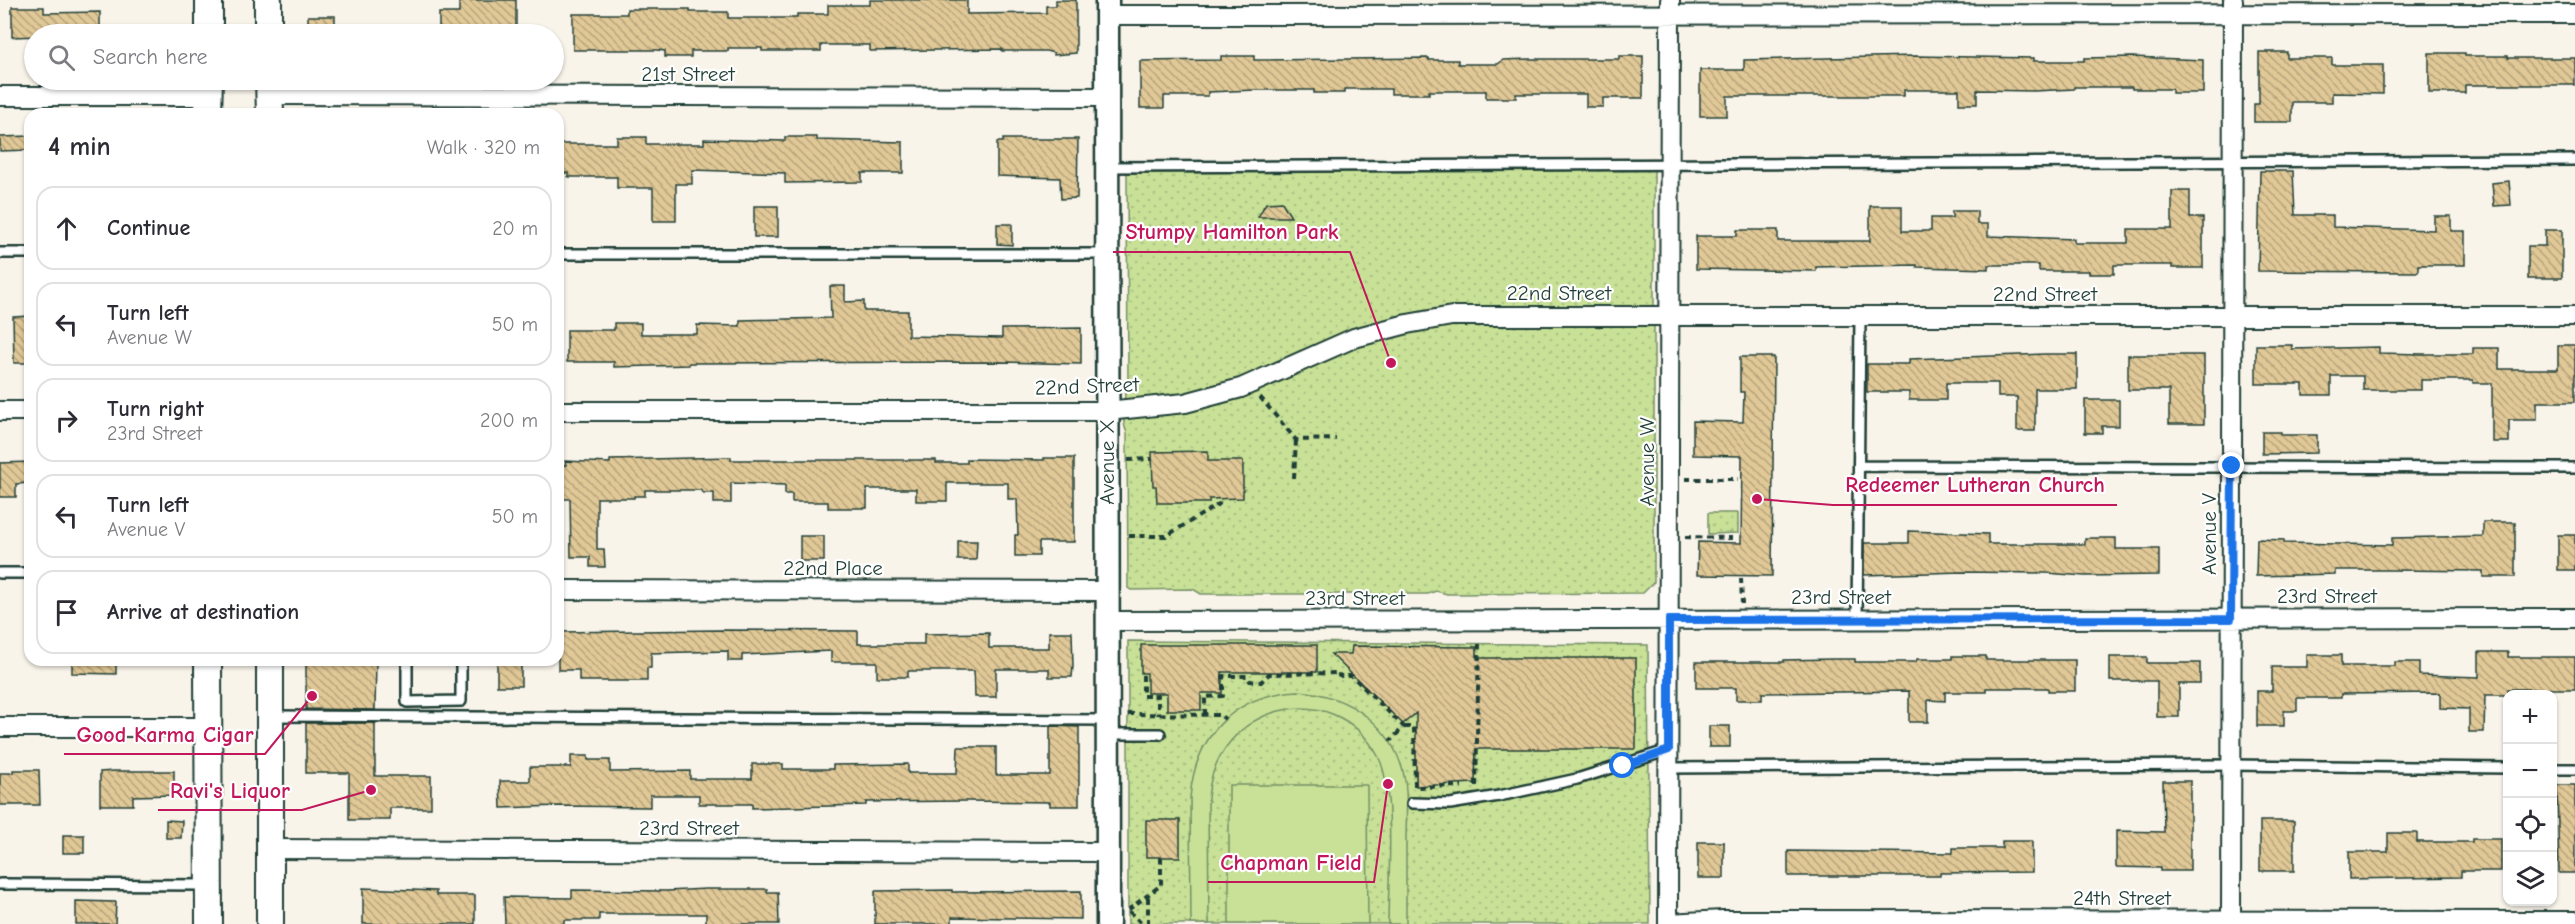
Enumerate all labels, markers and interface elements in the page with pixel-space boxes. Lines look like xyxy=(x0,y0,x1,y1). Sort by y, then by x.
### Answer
search box xyxy=(24,24,564,90)
icon: search xyxy=(45,41,78,74)
text: Search here xyxy=(93,44,208,70)
street label: 21st Street xyxy=(641,62,736,86)
text: 4 min xyxy=(48,132,111,162)
text: Walk · 320 m xyxy=(427,136,540,159)
icon: ahead xyxy=(50,212,83,245)
callout: Stumpy Hamilton Park xyxy=(1113,212,1350,252)
text: Continue xyxy=(107,215,190,241)
text: 20 m xyxy=(492,217,538,240)
text: Stumpy Hamilton Park xyxy=(1125,219,1339,245)
street label: 22nd Street xyxy=(1507,281,1612,305)
street label: 22nd Street xyxy=(1993,282,2098,306)
text: Turn left xyxy=(107,300,189,326)
icon: left xyxy=(50,308,83,341)
text: 50 m xyxy=(492,313,538,336)
text: Avenue W xyxy=(107,326,192,349)
street label: 22nd Street xyxy=(1034,372,1141,400)
text: Turn right xyxy=(107,396,204,422)
icon: right xyxy=(50,404,83,437)
text: 200 m xyxy=(480,409,538,432)
street label: Avenue W xyxy=(1635,417,1659,507)
street label: Avenue X xyxy=(1095,419,1119,505)
text: 23rd Street xyxy=(107,422,202,445)
route end xyxy=(2218,452,2244,478)
callout: Redeemer Lutheran Church xyxy=(1833,465,2117,505)
text: Redeemer Lutheran Church xyxy=(1845,472,2105,498)
text: Turn left xyxy=(107,492,189,518)
street label: Avenue V xyxy=(2197,492,2221,575)
icon: left xyxy=(50,500,83,533)
text: 50 m xyxy=(492,505,538,528)
text: Avenue V xyxy=(107,518,185,541)
street label: 22nd Place xyxy=(783,556,883,580)
street label: 23rd Street xyxy=(2277,584,2378,608)
street label: 23rd Street xyxy=(1791,585,1892,609)
street label: 23rd Street xyxy=(1305,586,1406,610)
icon: arrive xyxy=(50,596,83,629)
text: Arrive at destination xyxy=(107,599,299,625)
map controls xyxy=(2503,690,2557,906)
button: + xyxy=(2503,690,2557,744)
callout: Good Karma Cigar xyxy=(64,714,265,754)
text: Good Karma Cigar xyxy=(76,722,254,748)
button: − xyxy=(2503,744,2557,798)
route start xyxy=(1609,752,1635,778)
callout: Ravi's Liquor xyxy=(158,770,302,810)
text: Ravi's Liquor xyxy=(170,778,290,804)
button: locate xyxy=(2503,798,2557,852)
street label: 23rd Street xyxy=(639,816,740,840)
callout: Chapman Field xyxy=(1208,842,1374,882)
text: Chapman Field xyxy=(1220,850,1362,876)
button: layers xyxy=(2503,852,2557,906)
street label: 24th Street xyxy=(2073,886,2172,910)

